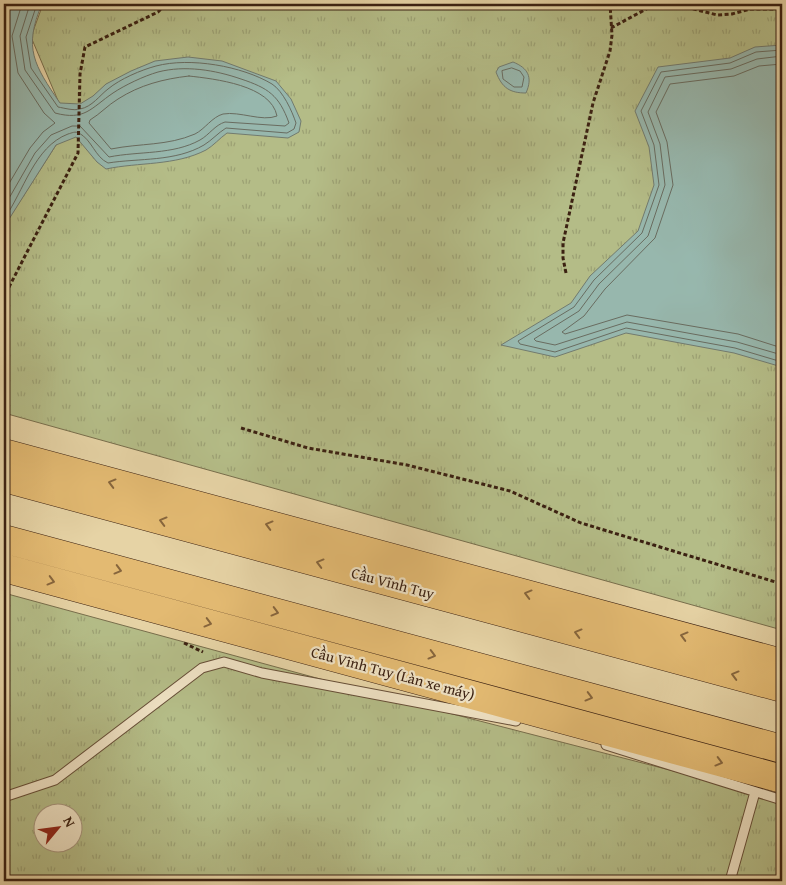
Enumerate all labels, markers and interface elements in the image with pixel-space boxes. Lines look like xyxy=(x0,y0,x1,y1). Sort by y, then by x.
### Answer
one-way arrow xyxy=(109,478,117,488)
one-way arrow xyxy=(160,516,168,526)
one-way arrow xyxy=(266,520,274,530)
one-way arrow xyxy=(316,558,324,569)
street label: Cầu Vĩnh Tuy xyxy=(349,562,437,604)
one-way arrow xyxy=(114,564,123,575)
one-way arrow xyxy=(46,575,55,586)
one-way arrow xyxy=(523,589,532,600)
one-way arrow xyxy=(271,607,279,617)
one-way arrow xyxy=(203,618,211,628)
one-way arrow xyxy=(575,628,583,638)
one-way arrow xyxy=(681,632,689,642)
street label: Cầu Vĩnh Tuy (Làn xe máy) xyxy=(309,641,477,705)
one-way arrow xyxy=(428,649,436,659)
one-way arrow xyxy=(731,670,740,681)
one-way arrow xyxy=(585,691,594,702)
one-way arrow xyxy=(715,756,723,766)
north arrow xyxy=(32,802,82,852)
text: N xyxy=(58,813,81,831)

